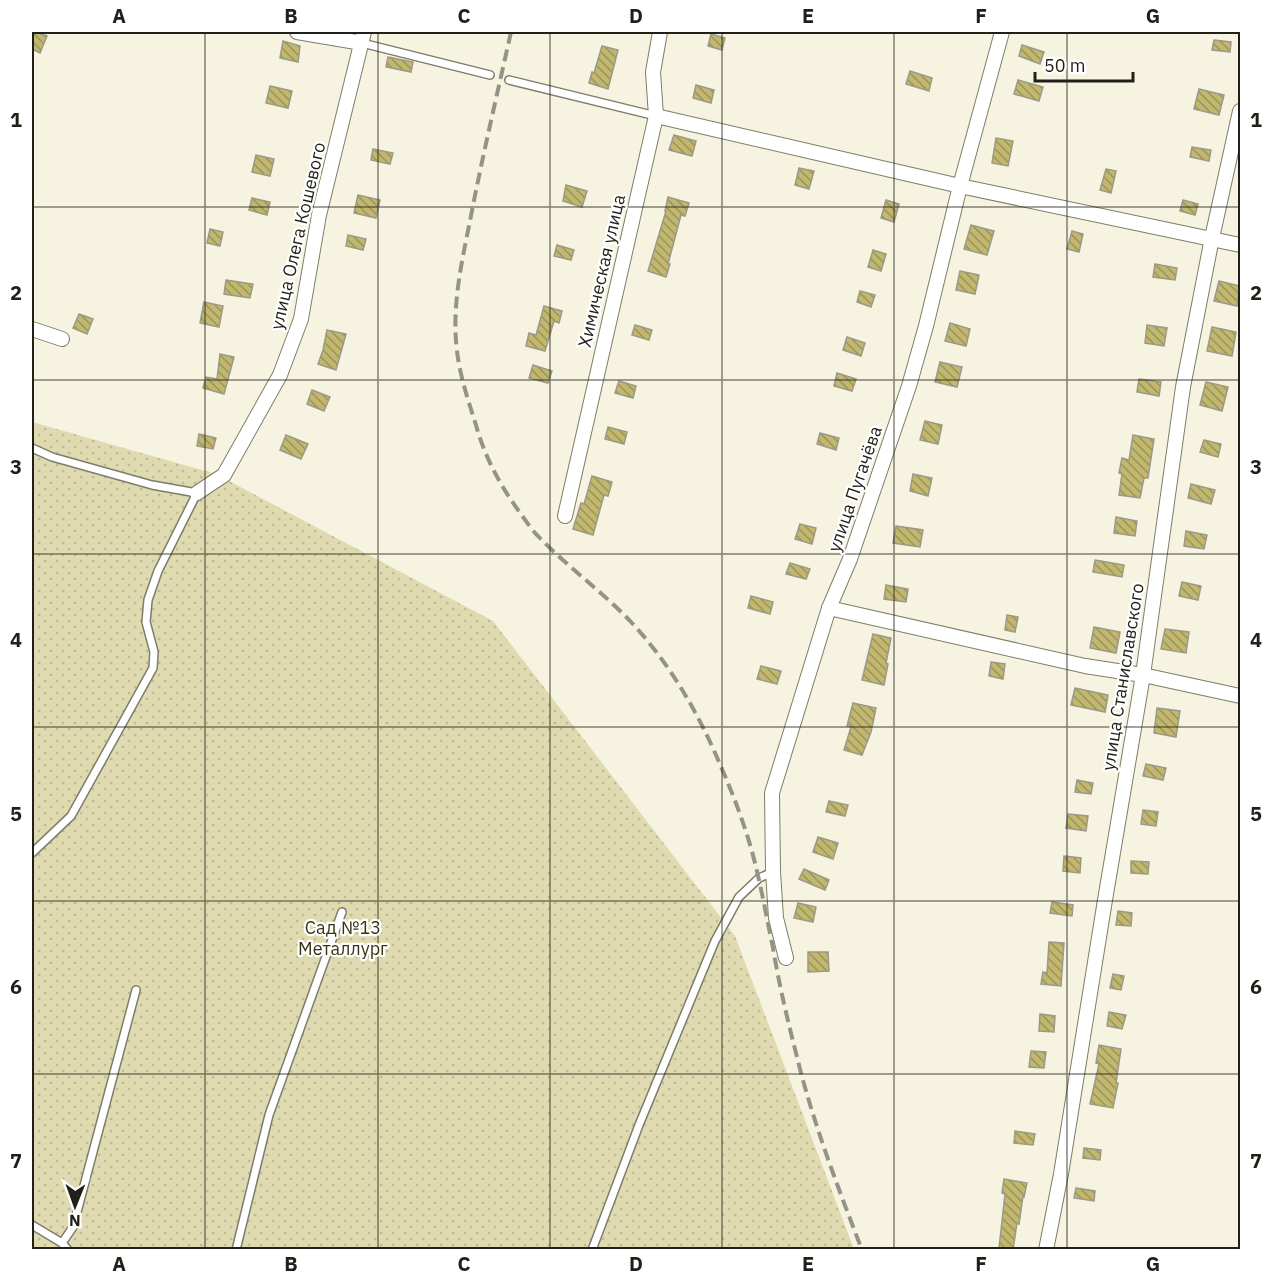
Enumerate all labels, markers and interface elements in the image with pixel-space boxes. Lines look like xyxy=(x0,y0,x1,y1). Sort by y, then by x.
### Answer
text: A xyxy=(112,2,126,29)
text: B xyxy=(284,2,298,29)
text: C xyxy=(457,2,471,29)
text: D xyxy=(629,2,643,29)
text: E xyxy=(802,2,814,29)
text: F xyxy=(975,2,987,29)
text: G xyxy=(1146,2,1160,29)
scale bar xyxy=(1035,45,1132,83)
text: 50 m xyxy=(1044,54,1086,77)
text: 1 xyxy=(10,106,22,133)
text: 1 xyxy=(1250,106,1262,133)
street label: улица Олега Кошевого xyxy=(265,140,330,332)
street label: Химическая улица xyxy=(573,192,630,350)
text: 2 xyxy=(10,279,22,306)
text: 2 xyxy=(1250,279,1262,306)
street label: улица Пугачёва xyxy=(822,422,887,555)
text: 3 xyxy=(10,453,22,480)
text: 3 xyxy=(1250,453,1262,480)
street label: улица Станиславского xyxy=(1096,582,1149,772)
text: 4 xyxy=(10,626,22,653)
text: 4 xyxy=(1250,626,1262,653)
text: 5 xyxy=(10,800,22,827)
text: 5 xyxy=(1250,800,1262,827)
park label: Сад №13 Металлург xyxy=(298,916,388,960)
text: 6 xyxy=(10,973,22,1000)
text: 6 xyxy=(1250,973,1262,1000)
text: 7 xyxy=(10,1147,22,1174)
text: 7 xyxy=(1250,1147,1262,1174)
north arrow xyxy=(45,1176,105,1236)
text: N xyxy=(69,1211,81,1231)
text: A xyxy=(112,1250,126,1277)
text: B xyxy=(284,1250,298,1277)
text: C xyxy=(457,1250,471,1277)
text: D xyxy=(629,1250,643,1277)
text: E xyxy=(802,1250,814,1277)
text: F xyxy=(975,1250,987,1277)
text: G xyxy=(1146,1250,1160,1277)

